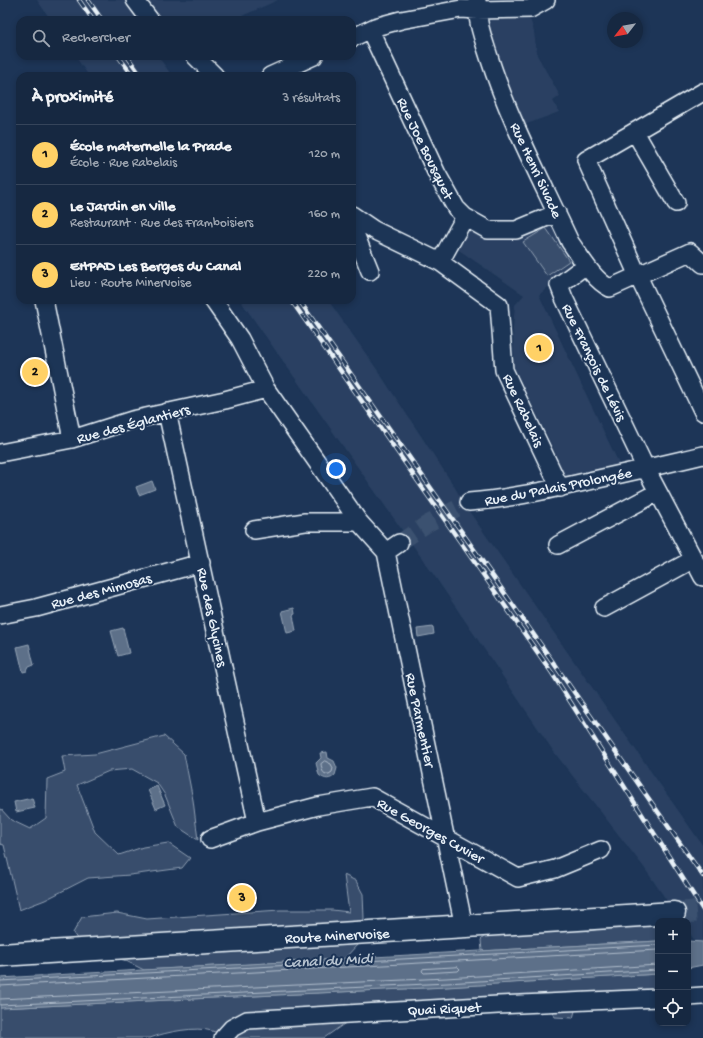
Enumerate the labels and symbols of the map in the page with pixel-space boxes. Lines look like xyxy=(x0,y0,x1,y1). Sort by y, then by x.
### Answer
north arrow xyxy=(607,12,643,48)
street label: Rue Joe Bousquet xyxy=(392,95,457,204)
street label: Rue Henri Sivade xyxy=(505,120,565,222)
street label: Rue François de Lévis xyxy=(557,301,630,425)
pin: 1 xyxy=(526,333,552,363)
pin: 2 xyxy=(22,357,48,387)
street label: Rue Rabelais xyxy=(497,371,547,451)
street label: Rue des Églantiers xyxy=(75,401,193,449)
your location xyxy=(326,459,346,479)
street label: Rue du Palais Prolongée xyxy=(483,465,634,511)
street label: Rue des Glycines xyxy=(192,566,230,669)
street label: Rue des Mimosas xyxy=(49,570,154,614)
street label: Rue Parmentier xyxy=(400,672,438,771)
street label: Rue Georges Cuvier xyxy=(373,795,488,870)
pin: 3 xyxy=(229,883,255,913)
street label: Route Minervoise xyxy=(284,925,390,949)
water label: Canal du Midi xyxy=(283,951,375,974)
street label: Quai Riquet xyxy=(407,999,483,1021)

